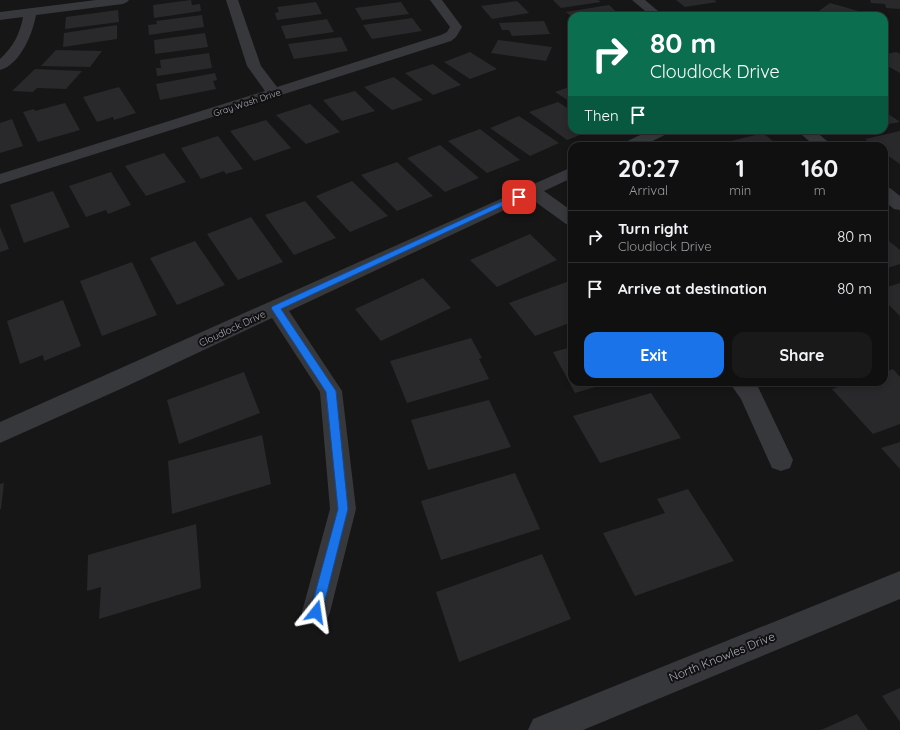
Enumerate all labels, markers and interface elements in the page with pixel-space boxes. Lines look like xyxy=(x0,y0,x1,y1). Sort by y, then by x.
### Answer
text: 80 m xyxy=(650,25,716,60)
icon: right xyxy=(584,28,636,80)
text: Cloudlock Drive xyxy=(650,60,780,83)
street label: Gray Wash Drive xyxy=(212,86,282,119)
icon: arrive xyxy=(627,104,649,126)
text: Then xyxy=(584,106,619,125)
text: 20:27 xyxy=(618,153,679,183)
text: 1 xyxy=(736,153,745,183)
text: 160 xyxy=(801,153,838,183)
pin xyxy=(502,180,536,214)
text: Arrival xyxy=(629,182,668,198)
text: min xyxy=(729,182,751,198)
text: m xyxy=(814,182,826,198)
icon: arrive xyxy=(508,186,530,208)
text: Turn right xyxy=(618,219,689,238)
icon: right xyxy=(584,226,606,248)
text: 80 m xyxy=(837,227,872,246)
text: Cloudlock Drive xyxy=(618,238,712,254)
icon: arrive xyxy=(584,278,606,300)
text: Arrive at destination xyxy=(618,279,767,298)
text: 80 m xyxy=(837,279,872,298)
street label: Cloudlock Drive xyxy=(197,307,268,350)
button: Exit xyxy=(584,332,724,378)
button: Share xyxy=(732,332,872,378)
position arrow xyxy=(295,591,337,633)
street label: North Knowles Drive xyxy=(667,628,777,685)

